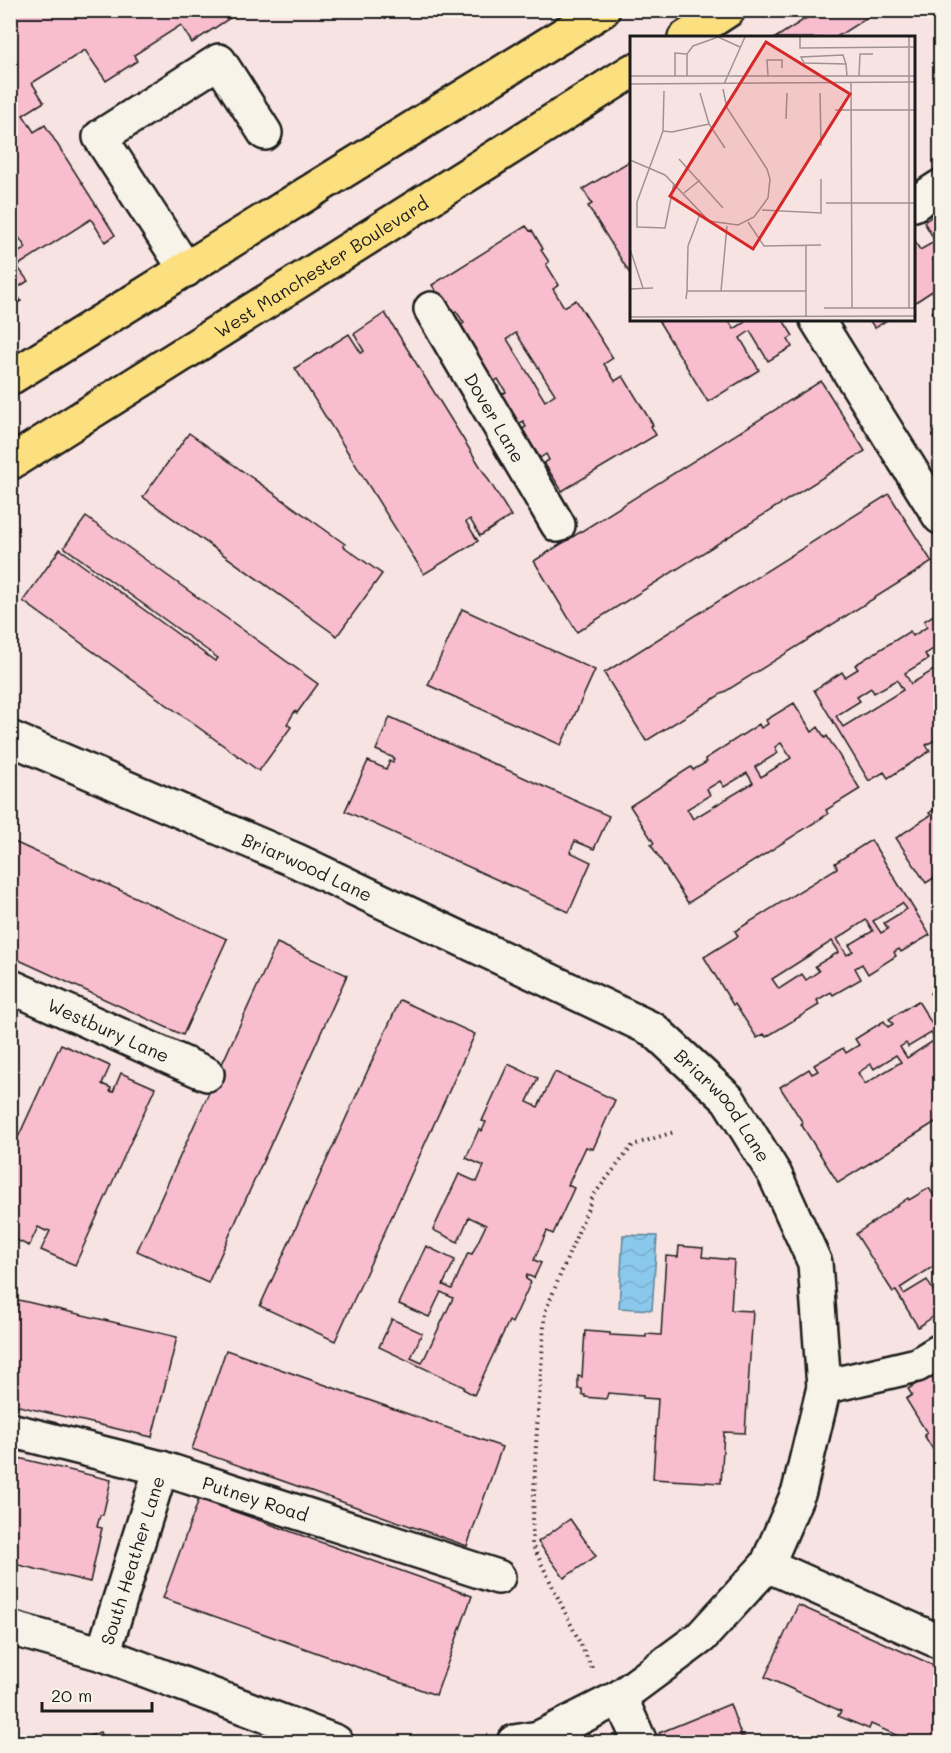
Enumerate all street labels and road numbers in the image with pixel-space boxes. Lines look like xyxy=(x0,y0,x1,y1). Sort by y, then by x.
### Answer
street label: West Manchester Boulevard xyxy=(210,190,433,343)
street label: Dover Lane xyxy=(459,368,531,467)
street label: Briarwood Lane xyxy=(239,827,376,907)
street label: Westbury Lane xyxy=(44,992,173,1068)
street label: Briarwood Lane xyxy=(670,1043,776,1166)
street label: Putney Road xyxy=(199,1470,311,1527)
street label: South Heather Lane xyxy=(95,1473,170,1648)

